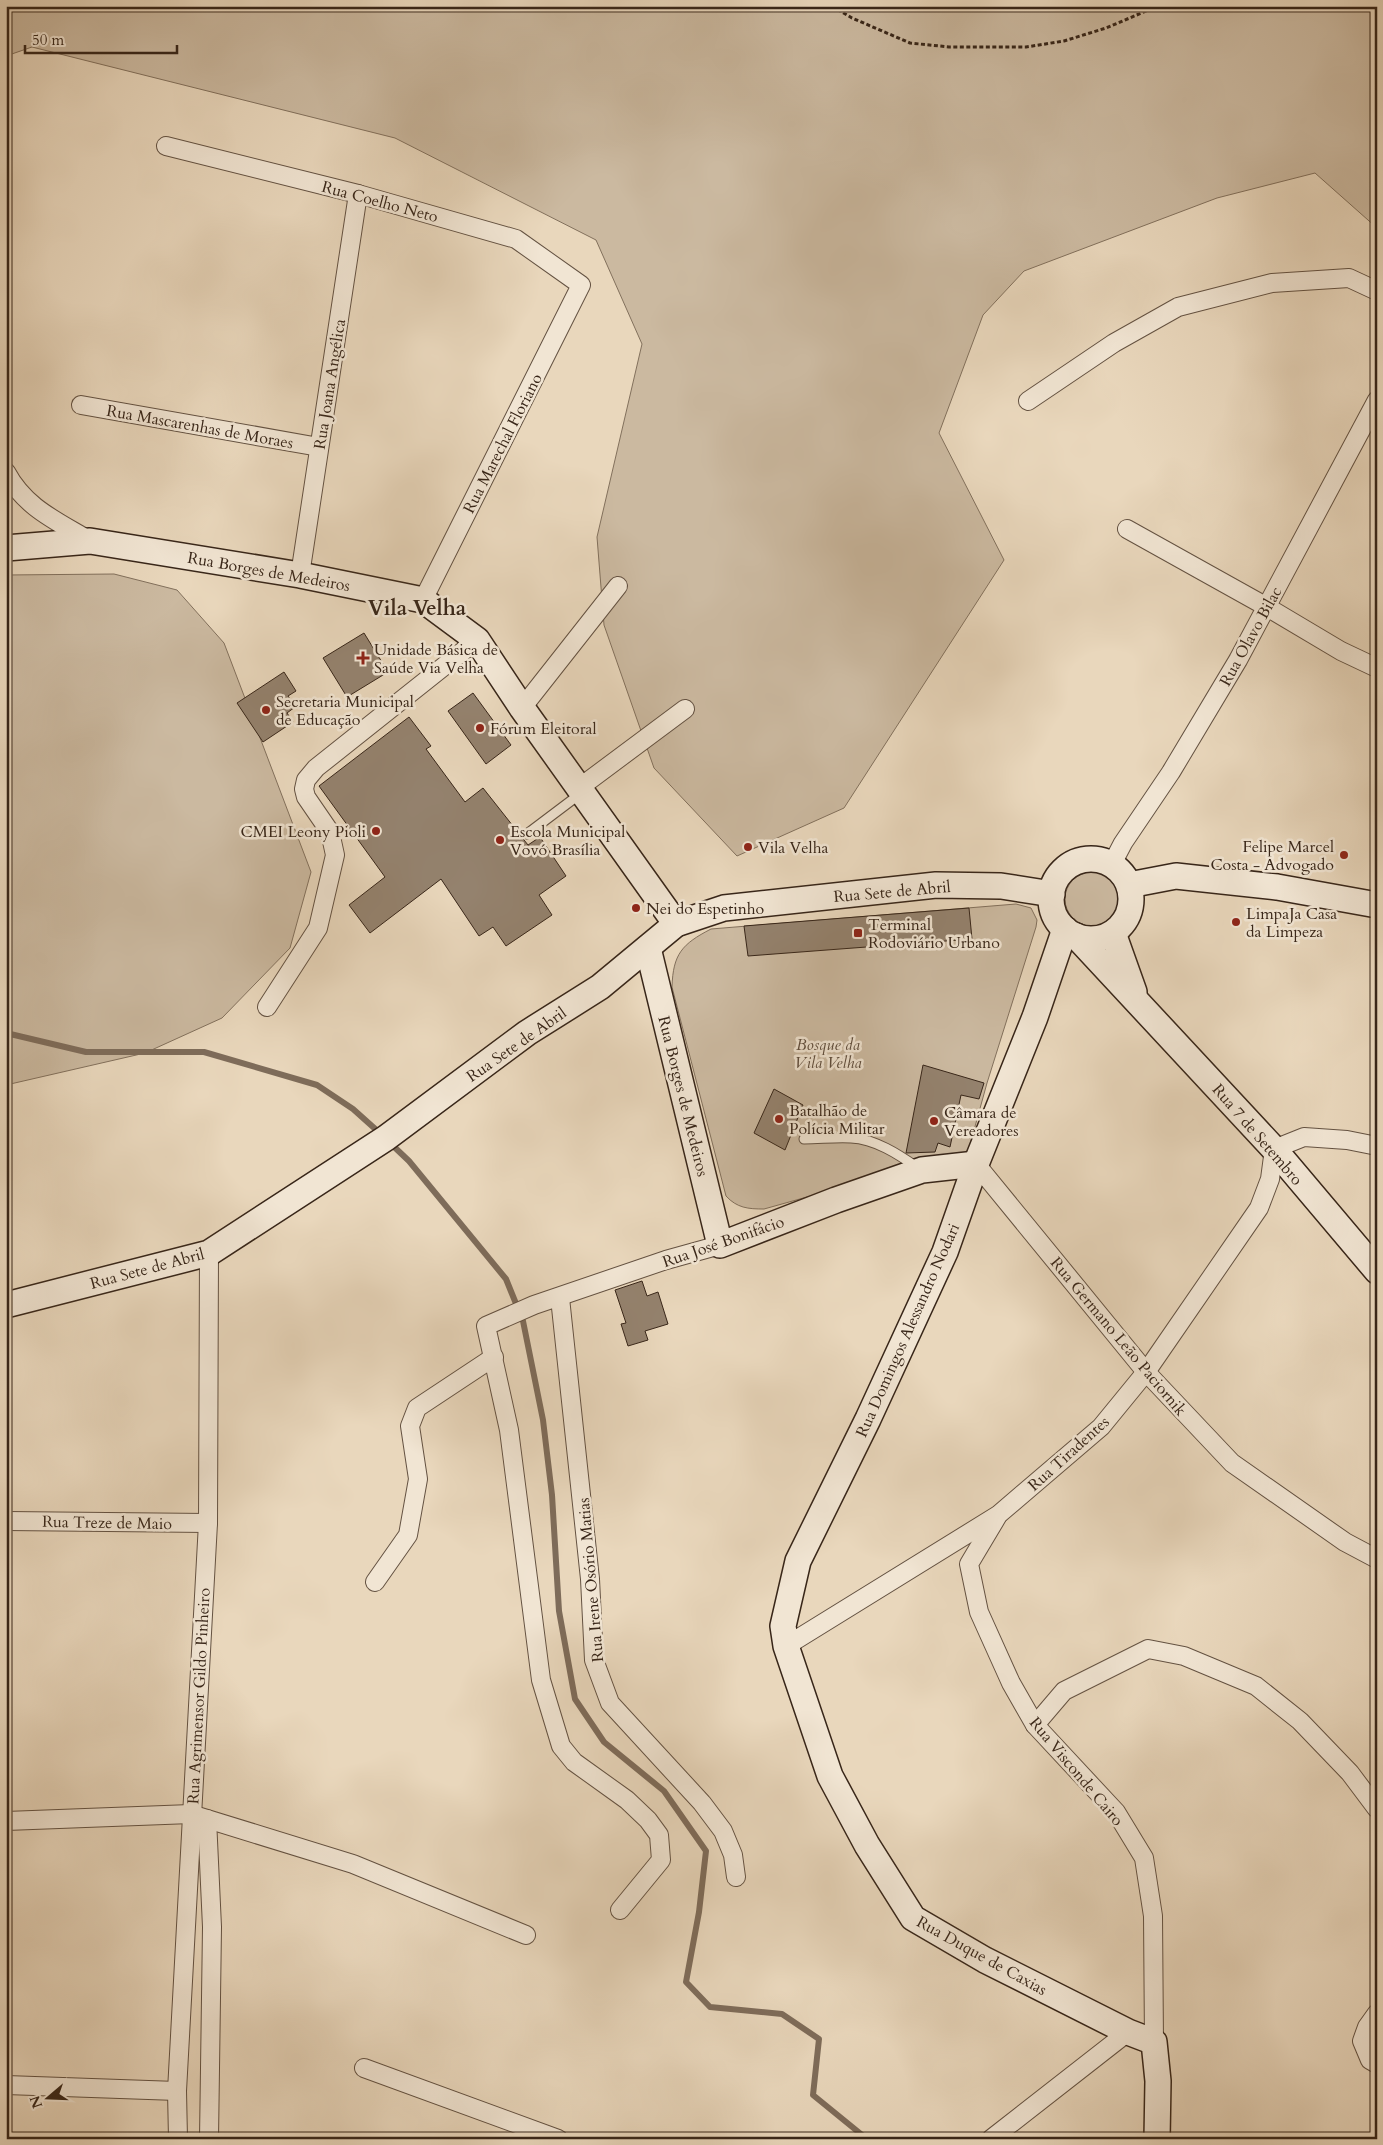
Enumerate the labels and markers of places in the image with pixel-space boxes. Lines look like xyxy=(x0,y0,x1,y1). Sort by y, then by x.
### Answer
place label: Unidade Básica de Saúde Via Velha xyxy=(374,639,498,679)
marker: Unidade Básica de Saúde Via Velha xyxy=(356,651,370,665)
place label: Secretaria Municipal de Educação xyxy=(276,691,414,731)
marker: Secretaria Municipal de Educação xyxy=(260,704,272,716)
place label: Fórum Eleitoral xyxy=(490,718,596,740)
marker: Fórum Eleitoral xyxy=(474,722,486,734)
place label: CMEI Leony Pioli xyxy=(240,821,366,843)
place label: Escola Municipal Vovó Brasília xyxy=(510,821,625,861)
marker: CMEI Leony Pioli xyxy=(370,825,382,837)
marker: Escola Municipal Vovó Brasília xyxy=(494,834,506,846)
place label: Felipe Marcel Costa - Advogado xyxy=(1210,836,1334,876)
place label: Vila Velha xyxy=(758,837,828,859)
marker: Vila Velha xyxy=(742,841,754,853)
marker: Felipe Marcel Costa - Advogado xyxy=(1338,849,1350,861)
place label: Nei do Espetinho xyxy=(646,898,765,920)
marker: Nei do Espetinho xyxy=(630,902,642,914)
place label: LimpaJa Casa da Limpeza xyxy=(1246,903,1337,943)
place label: Terminal Rodoviário Urbano xyxy=(868,914,1000,954)
marker: LimpaJa Casa da Limpeza xyxy=(1230,916,1242,928)
marker: Terminal Rodoviário Urbano xyxy=(852,927,864,939)
place label: Batalhão de Polícia Militar xyxy=(789,1100,885,1140)
place label: Câmara de Vereadores xyxy=(944,1102,1019,1142)
marker: Batalhão de Polícia Militar xyxy=(773,1113,785,1125)
marker: Câmara de Vereadores xyxy=(928,1115,940,1127)

